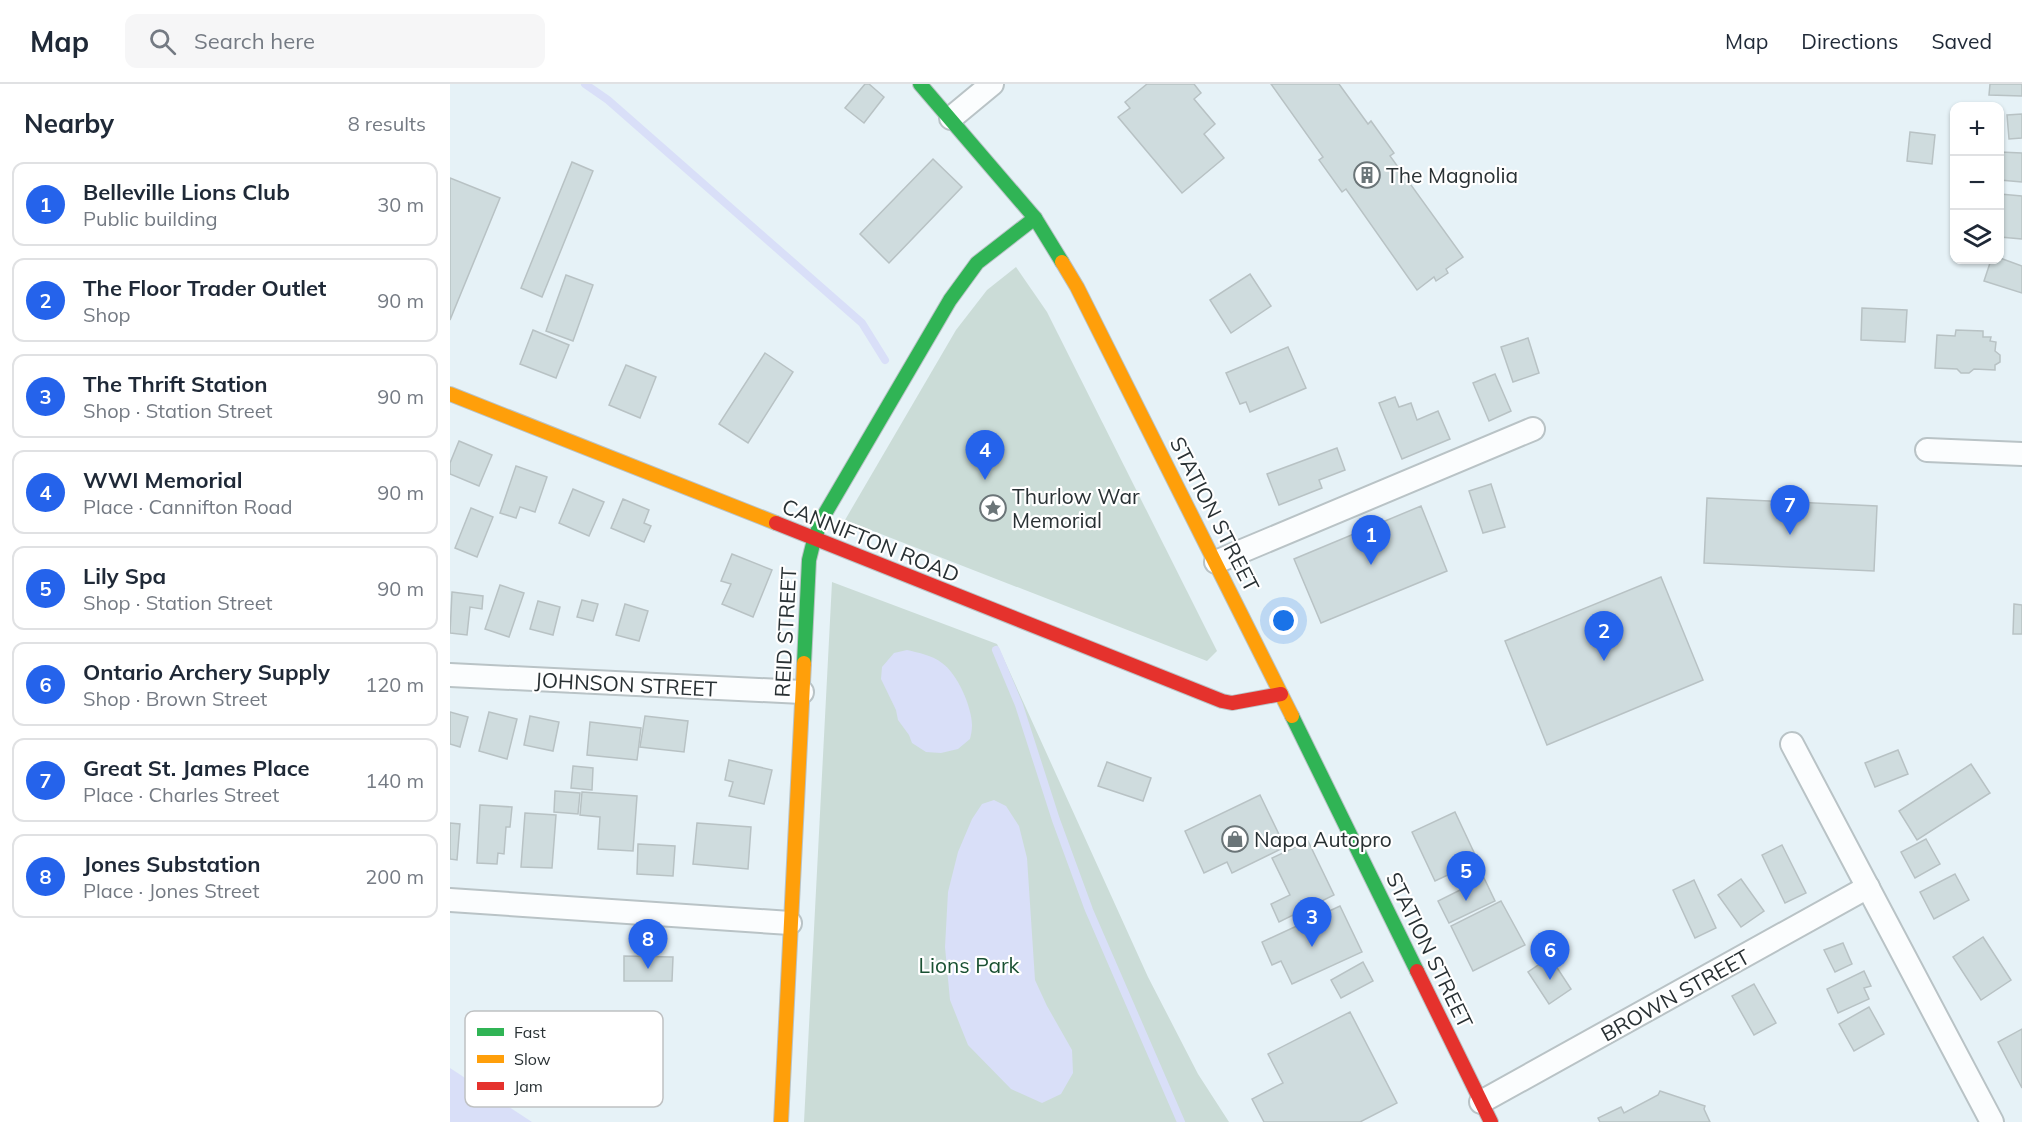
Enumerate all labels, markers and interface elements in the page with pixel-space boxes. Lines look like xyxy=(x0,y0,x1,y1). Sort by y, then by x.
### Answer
search box xyxy=(125,14,545,68)
text: Map xyxy=(30,24,89,59)
icon: search xyxy=(146,25,179,58)
text: Search here xyxy=(194,27,315,55)
text: Map xyxy=(1725,28,1768,54)
text: Directions xyxy=(1801,28,1898,54)
text: Saved xyxy=(1931,28,1992,54)
map controls xyxy=(1950,102,2004,264)
button: + xyxy=(1950,102,2004,156)
text: Nearby xyxy=(24,107,114,140)
text: 8 results xyxy=(348,111,426,136)
button: − xyxy=(1950,156,2004,210)
building icon: The Magnolia xyxy=(1352,160,1382,190)
place label: The Magnolia xyxy=(1386,162,1518,188)
text: Belleville Lions Club xyxy=(83,178,290,206)
text: 1 xyxy=(40,192,52,217)
text: 30 m xyxy=(377,192,424,217)
text: Public building xyxy=(83,206,218,231)
button: layers xyxy=(1950,210,2004,264)
text: The Floor Trader Outlet xyxy=(83,274,326,302)
text: 2 xyxy=(40,288,52,313)
text: 90 m xyxy=(377,288,424,313)
text: Shop xyxy=(83,302,131,327)
text: The Thrift Station xyxy=(83,370,268,398)
text: 3 xyxy=(40,384,52,409)
text: 90 m xyxy=(377,384,424,409)
text: Shop · Station Street xyxy=(83,398,273,423)
pin: 4 xyxy=(966,430,1004,480)
street label: STATION STREET xyxy=(1165,432,1265,596)
text: WWI Memorial xyxy=(83,466,242,494)
text: 4 xyxy=(40,480,52,505)
text: 90 m xyxy=(377,480,424,505)
place label: Thurlow War Memorial xyxy=(1012,483,1140,533)
pin: 7 xyxy=(1770,486,1810,535)
street label: CANNIFTON ROAD xyxy=(779,493,963,587)
place icon: Thurlow War Memorial xyxy=(978,493,1008,523)
text: Place · Cannifton Road xyxy=(83,494,293,519)
pin: 1 xyxy=(1352,516,1390,565)
text: Lily Spa xyxy=(83,562,166,590)
street label: REID STREET xyxy=(769,566,801,698)
text: 5 xyxy=(40,576,52,601)
text: 90 m xyxy=(377,576,424,601)
text: Shop · Station Street xyxy=(83,590,273,615)
your location xyxy=(1269,606,1298,635)
pin: 2 xyxy=(1584,612,1624,661)
text: Ontario Archery Supply xyxy=(83,658,330,686)
street label: JOHNSON STREET xyxy=(534,666,718,702)
text: 6 xyxy=(40,672,52,697)
text: 120 m xyxy=(365,672,424,697)
text: Shop · Brown Street xyxy=(83,686,267,711)
text: Great St. James Place xyxy=(83,754,310,782)
text: 7 xyxy=(40,768,52,793)
text: 140 m xyxy=(365,768,424,793)
text: Place · Charles Street xyxy=(83,782,279,807)
shop icon: Napa Autopro xyxy=(1220,824,1250,854)
place label: Napa Autopro xyxy=(1254,826,1392,852)
text: Jones Substation xyxy=(83,850,261,878)
pin: 5 xyxy=(1446,852,1486,901)
text: 8 xyxy=(40,864,52,889)
text: 200 m xyxy=(365,864,424,889)
street label: STATION STREET xyxy=(1381,868,1479,1032)
text: Place · Jones Street xyxy=(83,878,259,903)
pin: 3 xyxy=(1292,898,1332,947)
pin: 8 xyxy=(628,920,668,969)
pin: 6 xyxy=(1530,930,1570,980)
street label: BROWN STREET xyxy=(1596,943,1754,1047)
park label: Lions Park xyxy=(919,952,1020,978)
legend xyxy=(465,1011,663,1107)
text: Fast xyxy=(514,1022,546,1042)
text: Slow xyxy=(514,1049,551,1069)
text: Jam xyxy=(514,1076,543,1096)

